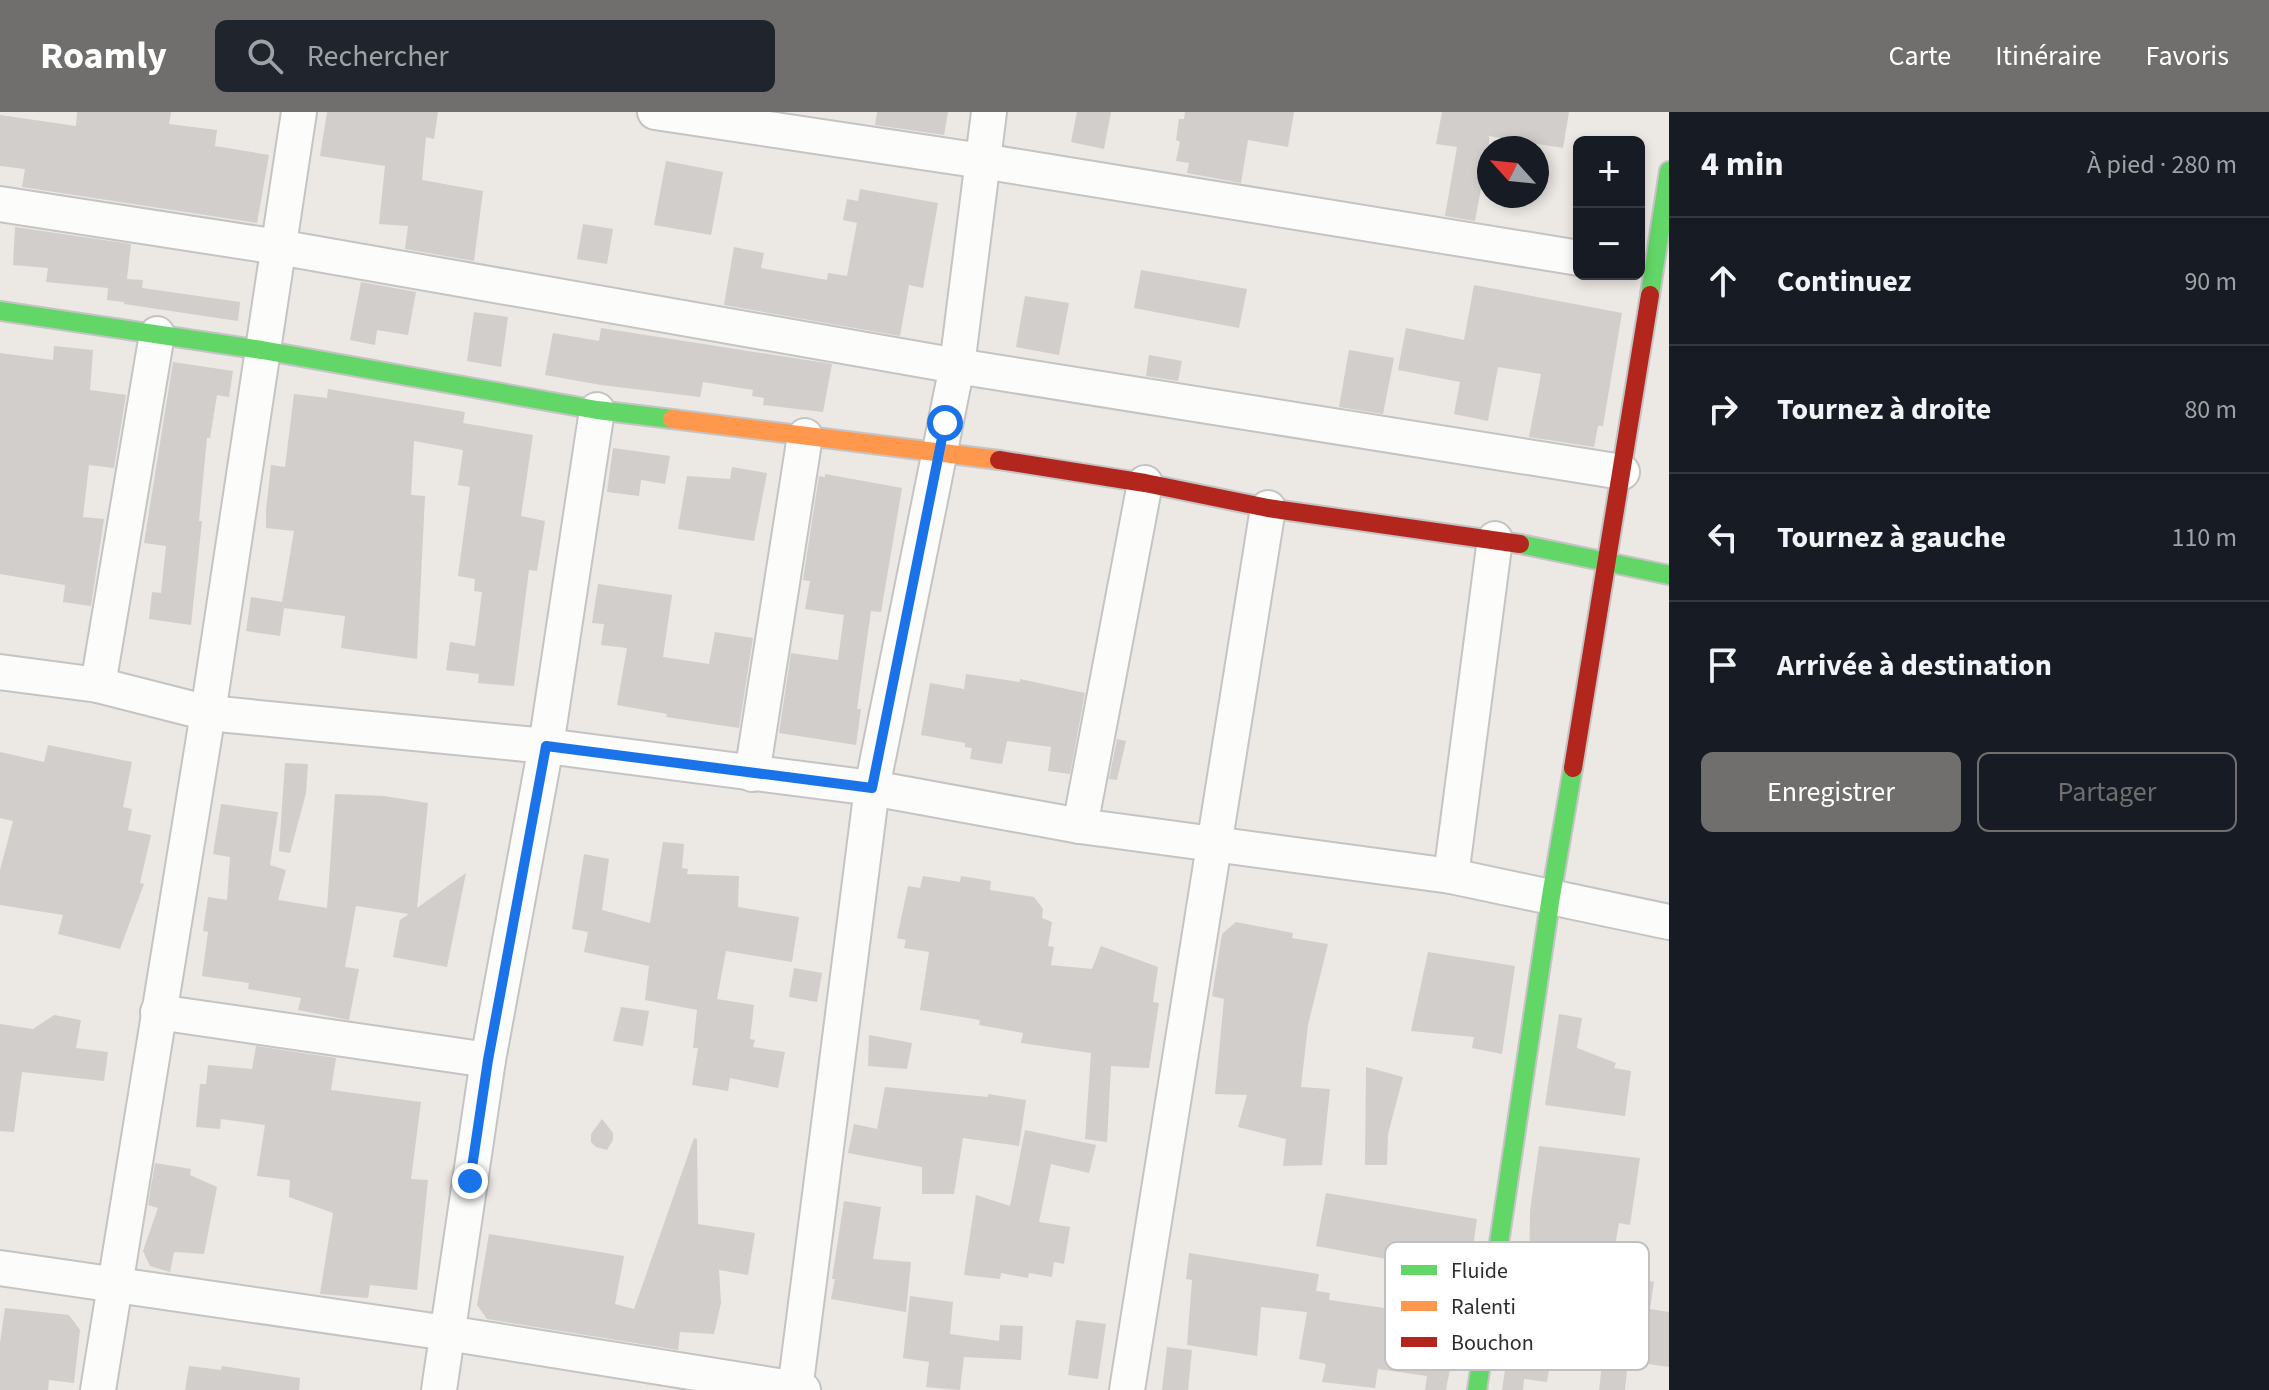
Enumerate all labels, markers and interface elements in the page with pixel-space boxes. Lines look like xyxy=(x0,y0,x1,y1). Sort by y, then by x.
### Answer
search box xyxy=(215,20,775,92)
text: Roamly xyxy=(40,29,167,83)
icon: search xyxy=(243,34,287,78)
text: Rechercher xyxy=(307,35,449,78)
text: Carte xyxy=(1888,36,1951,76)
text: Itinéraire xyxy=(1995,36,2102,76)
text: Favoris xyxy=(2146,36,2229,76)
north arrow xyxy=(1477,136,1549,208)
map controls xyxy=(1573,136,1645,280)
button: + xyxy=(1573,136,1645,208)
text: 4 min xyxy=(1701,140,1784,189)
text: À pied · 280 m xyxy=(2087,146,2237,183)
button: − xyxy=(1573,208,1645,280)
icon: ahead xyxy=(1701,259,1745,303)
text: Continuez xyxy=(1777,260,1911,303)
text: 90 m xyxy=(2184,263,2237,300)
icon: right xyxy=(1701,387,1745,431)
text: Tournez à droite xyxy=(1777,388,1991,431)
text: 80 m xyxy=(2184,391,2237,428)
route start xyxy=(927,405,963,441)
icon: left xyxy=(1701,515,1745,559)
text: Tournez à gauche xyxy=(1777,516,2006,559)
text: 110 m xyxy=(2171,519,2237,556)
icon: arrive xyxy=(1701,643,1745,687)
text: Arrivée à destination xyxy=(1777,644,2052,687)
button: Enregistrer xyxy=(1701,752,1961,832)
button: Partager xyxy=(1977,752,2237,832)
route end xyxy=(452,1163,488,1199)
legend xyxy=(1385,1242,1649,1370)
text: Fluide xyxy=(1451,1255,1508,1287)
text: Ralenti xyxy=(1451,1291,1516,1323)
text: Bouchon xyxy=(1451,1327,1534,1359)

